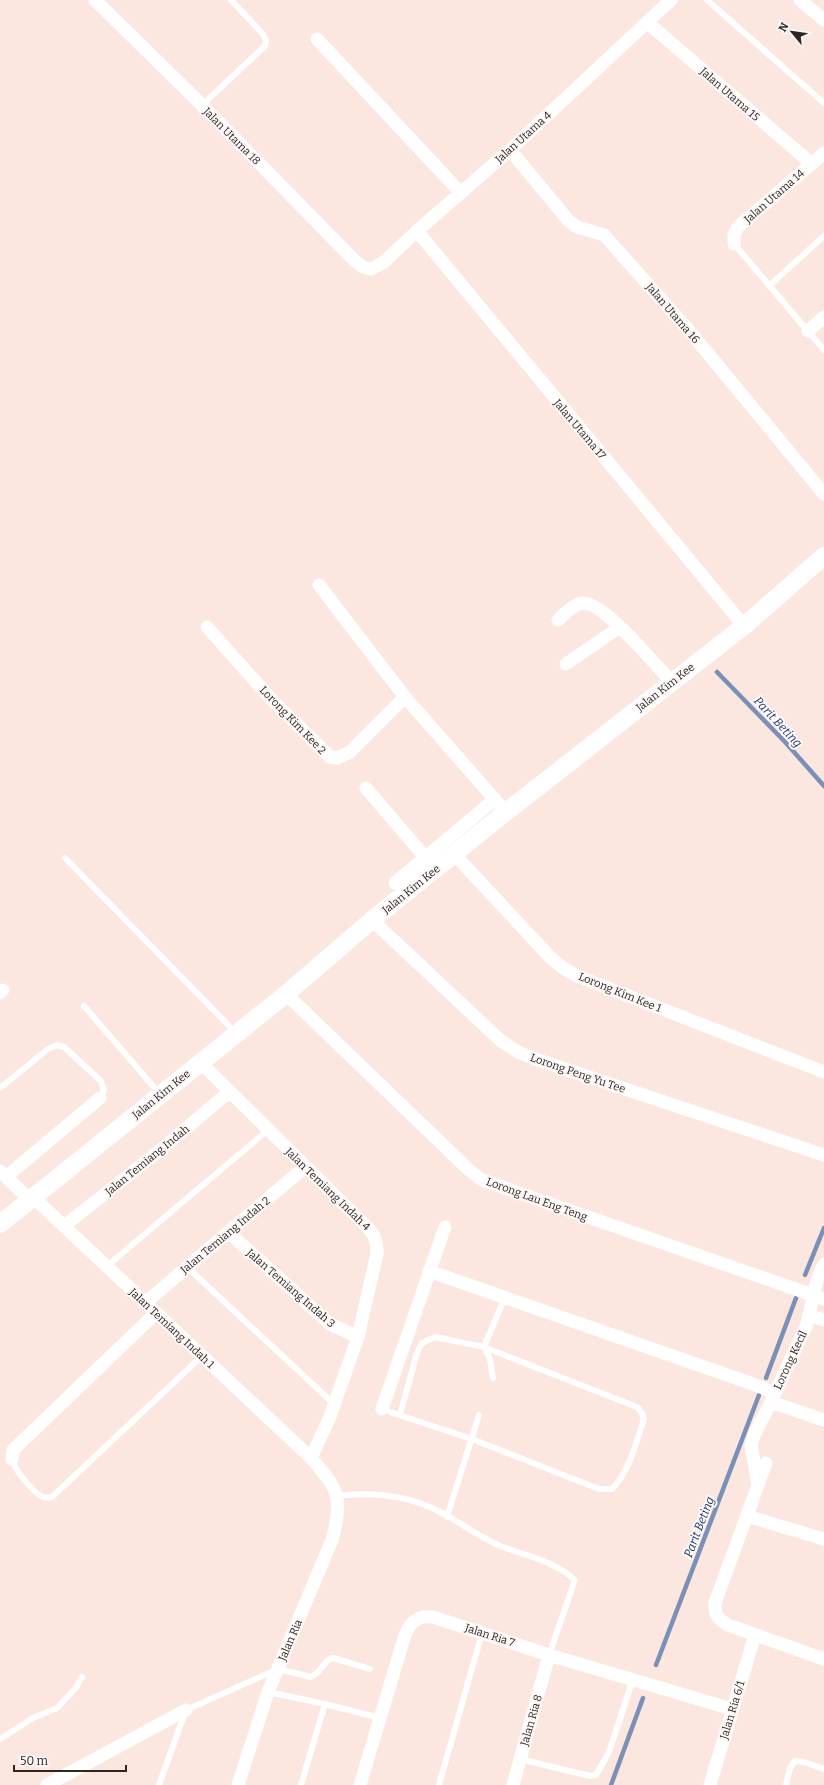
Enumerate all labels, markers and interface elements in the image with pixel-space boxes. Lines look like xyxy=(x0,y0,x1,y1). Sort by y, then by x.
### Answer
north arrow xyxy=(772,12,812,52)
text: N xyxy=(776,20,792,34)
street label: Jalan Utama 15 xyxy=(696,64,762,124)
street label: Jalan Utama 18 xyxy=(200,104,263,168)
street label: Jalan Utama 4 xyxy=(492,108,554,167)
street label: Jalan Utama 14 xyxy=(741,166,807,227)
street label: Jalan Utama 16 xyxy=(642,280,702,346)
street label: Jalan Utama 17 xyxy=(550,396,609,462)
street label: Jalan Kim Kee xyxy=(633,661,697,715)
street label: Lorong Kim Kee 2 xyxy=(257,684,328,757)
water label: Parit Beting xyxy=(751,694,805,750)
street label: Jalan Kim Kee xyxy=(379,862,443,917)
street label: Lorong Kim Kee 1 xyxy=(577,970,664,1015)
street label: Lorong Peng Yu Tee xyxy=(529,1051,627,1096)
street label: Jalan Kim Kee xyxy=(129,1067,193,1122)
street label: Jalan Temiang Indah xyxy=(102,1122,192,1199)
street label: Jalan Temiang Indah 4 xyxy=(282,1145,373,1234)
street label: Lorong Lau Eng Teng xyxy=(485,1175,589,1224)
street label: Jalan Temiang Indah 2 xyxy=(177,1194,273,1277)
street label: Jalan Temiang Indah 3 xyxy=(243,1246,338,1330)
street label: Jalan Temiang Indah 1 xyxy=(126,1285,217,1371)
street label: Lorong Kecil xyxy=(771,1329,810,1392)
water label: Parit Beting xyxy=(681,1494,717,1559)
street label: Jalan Ria xyxy=(276,1617,305,1664)
street label: Jalan Ria 7 xyxy=(462,1621,517,1650)
street label: Jalan Ria 6/1 xyxy=(717,1679,748,1742)
street label: Jalan Ria 8 xyxy=(518,1693,545,1748)
scale bar xyxy=(14,1747,126,1773)
text: 50 m xyxy=(20,1754,49,1768)

